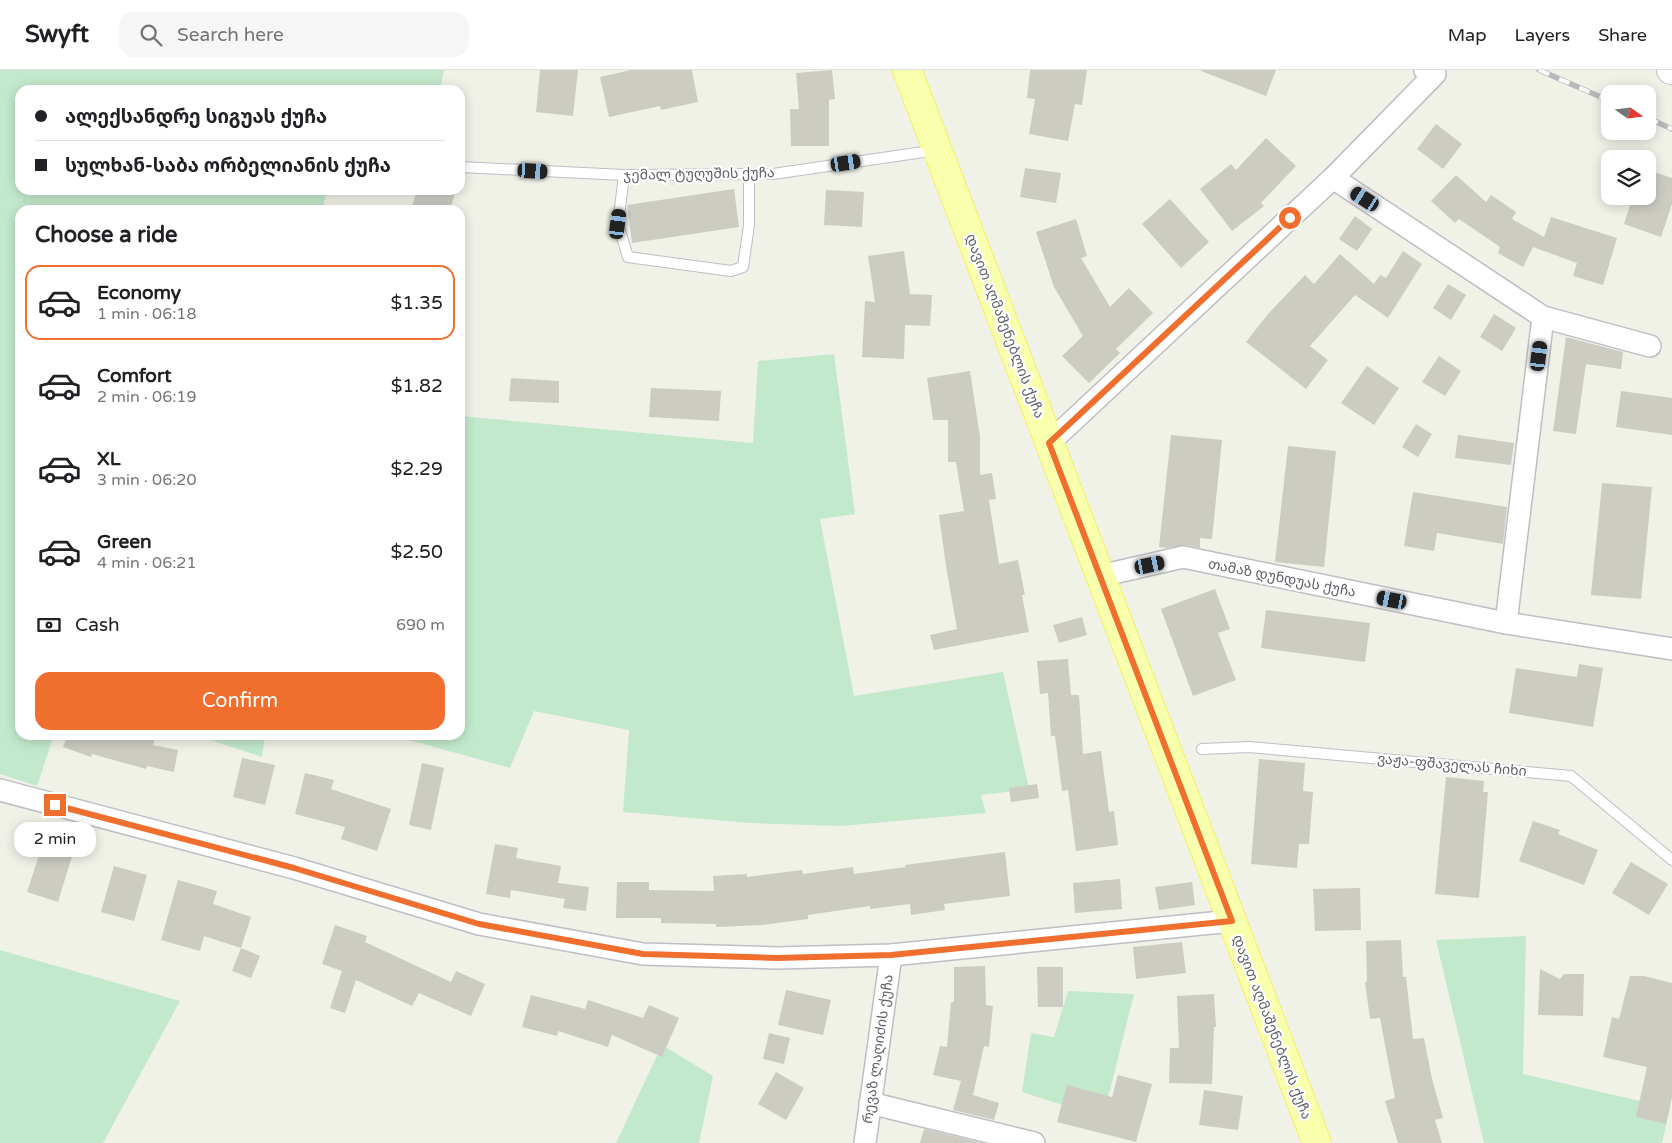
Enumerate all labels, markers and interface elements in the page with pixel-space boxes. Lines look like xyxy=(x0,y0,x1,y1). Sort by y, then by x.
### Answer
search box xyxy=(119,12,469,57)
text: Swyft xyxy=(25,20,89,49)
icon: search xyxy=(137,21,165,49)
text: Search here xyxy=(177,24,284,46)
text: Map xyxy=(1448,24,1487,46)
text: Layers xyxy=(1515,24,1570,46)
text: Share xyxy=(1598,24,1647,46)
north arrow xyxy=(1601,85,1656,140)
map controls xyxy=(1601,85,1656,205)
text: ალექსანდრე სიგუას ქუჩა xyxy=(65,106,327,128)
button: layers xyxy=(1601,150,1656,205)
car xyxy=(830,153,861,173)
text: სულხან-საბა ორბელიანის ქუჩა xyxy=(65,155,391,177)
car xyxy=(517,163,548,179)
street label: ჯემალ ტუღუშის ქუჩა xyxy=(623,164,775,184)
car xyxy=(1348,185,1381,213)
route start xyxy=(1279,207,1301,229)
car xyxy=(608,208,627,240)
text: Choose a ride xyxy=(35,222,178,248)
street label: დავით აღმაშენებლის ქუჩა xyxy=(962,231,1048,421)
icon: car xyxy=(37,280,82,325)
text: Economy xyxy=(97,282,181,304)
text: $1.35 xyxy=(391,292,443,314)
text: 1 min · 06:18 xyxy=(97,304,196,324)
car xyxy=(1529,340,1548,372)
icon: car xyxy=(37,363,82,408)
text: Comfort xyxy=(97,365,171,387)
text: $1.82 xyxy=(391,375,443,397)
text: 2 min · 06:19 xyxy=(97,387,196,407)
icon: car xyxy=(37,446,82,491)
text: XL xyxy=(97,448,121,470)
text: $2.29 xyxy=(391,458,443,480)
text: 3 min · 06:20 xyxy=(97,470,196,490)
icon: car xyxy=(37,529,82,574)
text: Green xyxy=(97,531,151,553)
text: $2.50 xyxy=(391,541,443,563)
text: 4 min · 06:21 xyxy=(97,553,196,573)
car xyxy=(1133,555,1166,575)
street label: თამაზ დუნდუას ქუჩა xyxy=(1207,555,1357,601)
car xyxy=(1375,590,1408,610)
icon: cash xyxy=(35,611,63,639)
text: Cash xyxy=(75,614,120,636)
text: 690 m xyxy=(396,615,445,635)
button: Confirm xyxy=(35,672,445,730)
street label: ვაჟა-ფშაველას ჩიხი xyxy=(1377,750,1527,780)
route end xyxy=(44,794,66,816)
callout: 2 min xyxy=(14,822,96,858)
text: 2 min xyxy=(34,829,76,849)
street label: დავით აღმაშენებლის ქუჩა xyxy=(1229,932,1315,1122)
street label: რევაზ ლაღიძის ქუჩა xyxy=(859,973,897,1125)

